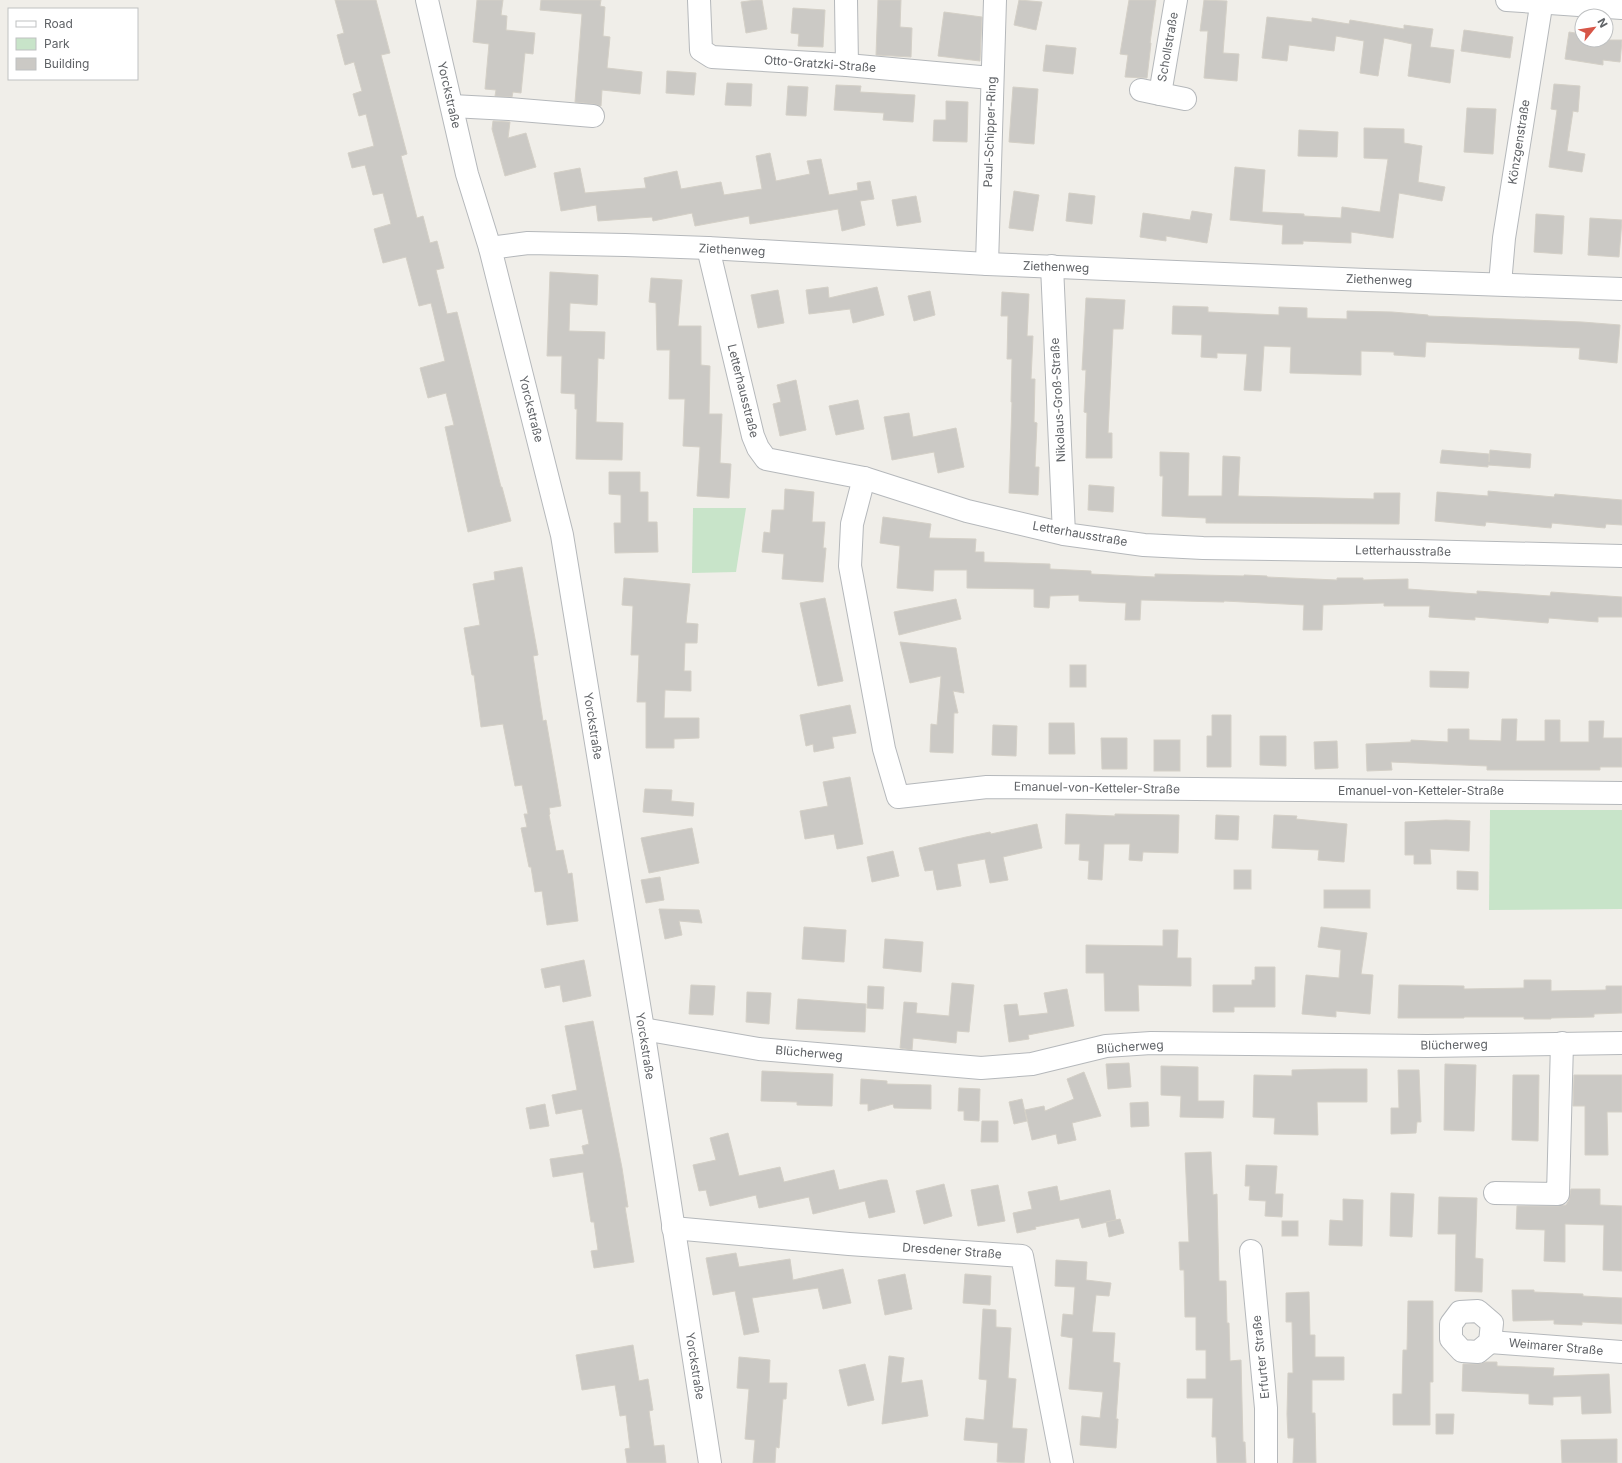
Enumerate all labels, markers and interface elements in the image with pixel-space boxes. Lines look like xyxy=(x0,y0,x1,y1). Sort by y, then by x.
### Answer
legend xyxy=(8,8,138,80)
north arrow xyxy=(1574,8,1614,48)
street label: Schollstraße xyxy=(1154,11,1181,83)
text: Road xyxy=(44,16,73,31)
text: N xyxy=(1595,16,1611,30)
text: Park xyxy=(44,36,70,51)
street label: Otto-Gratzki-Straße xyxy=(763,52,877,75)
text: Building xyxy=(44,56,89,71)
street label: Yorckstraße xyxy=(435,60,464,130)
street label: Paul-Schipper-Ring xyxy=(980,76,999,188)
street label: Könzgenstraße xyxy=(1504,98,1533,185)
street label: Ziethenweg xyxy=(698,240,766,259)
street label: Ziethenweg xyxy=(1023,258,1090,275)
street label: Ziethenweg xyxy=(1346,271,1413,288)
street label: Nikolaus-Groß-Straße xyxy=(1047,337,1068,463)
street label: Letterhausstraße xyxy=(725,342,762,439)
street label: Yorckstraße xyxy=(516,374,547,444)
street label: Letterhausstraße xyxy=(1031,518,1129,549)
street label: Letterhausstraße xyxy=(1355,542,1451,559)
street label: Yorckstraße xyxy=(581,691,606,761)
street label: Emanuel-von-Ketteler-Straße xyxy=(1014,779,1180,796)
street label: Emanuel-von-Ketteler-Straße xyxy=(1338,783,1504,798)
street label: Yorckstraße xyxy=(633,1011,658,1081)
street label: Blücherweg xyxy=(1420,1036,1488,1053)
street label: Blücherweg xyxy=(1096,1037,1164,1056)
street label: Blücherweg xyxy=(775,1042,843,1063)
street label: Dresdener Straße xyxy=(902,1240,1002,1261)
street label: Erfurter Straße xyxy=(1249,1314,1272,1400)
street label: Yorckstraße xyxy=(683,1331,708,1401)
street label: Weimarer Straße xyxy=(1508,1335,1604,1358)

